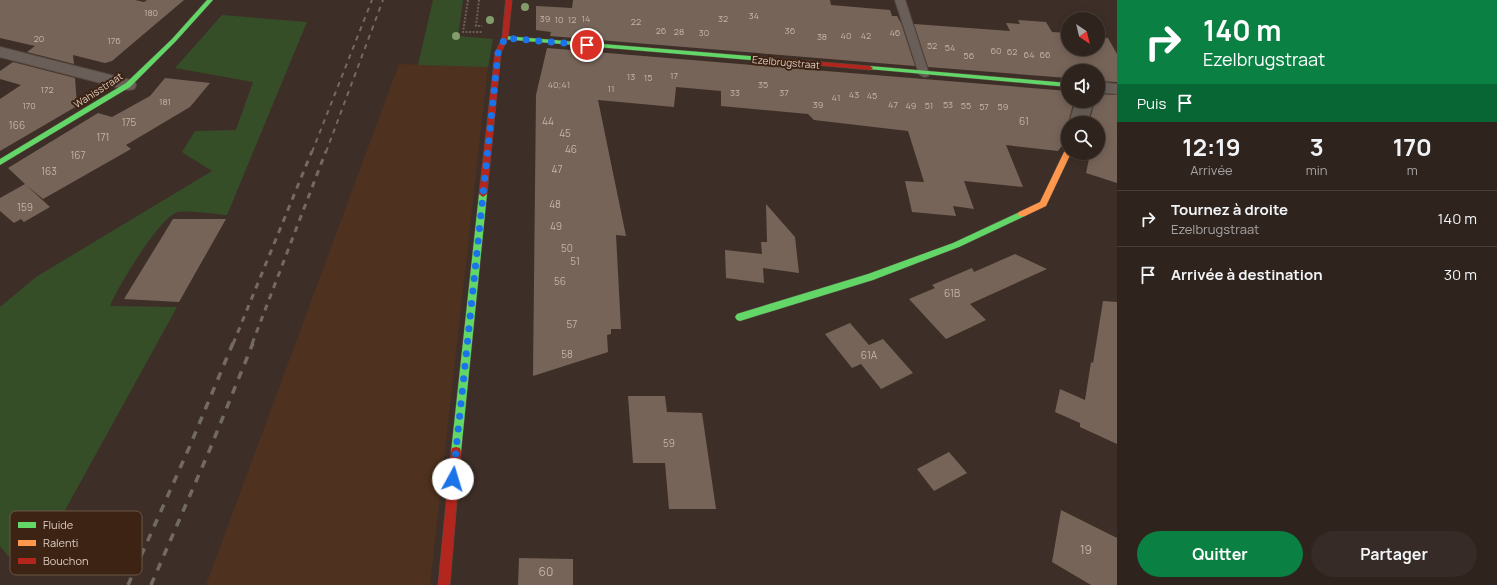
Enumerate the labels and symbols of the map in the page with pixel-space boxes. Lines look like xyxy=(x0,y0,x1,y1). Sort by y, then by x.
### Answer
house number: 180 xyxy=(144,6,158,19)
house number: 34 xyxy=(749,9,759,22)
house number: 39 xyxy=(540,12,550,25)
house number: 14 xyxy=(582,12,590,25)
house number: 32 xyxy=(718,12,728,25)
north arrow xyxy=(1061,12,1105,56)
house number: 10 xyxy=(555,13,564,26)
house number: 12 xyxy=(568,13,576,26)
house number: 22 xyxy=(631,15,641,28)
house number: 26 xyxy=(656,24,667,37)
house number: 36 xyxy=(785,24,796,37)
house number: 28 xyxy=(674,25,684,38)
house number: 30 xyxy=(699,26,709,39)
house number: 46 xyxy=(890,26,901,39)
pin xyxy=(570,28,604,62)
house number: 40 xyxy=(841,29,851,42)
house number: 42 xyxy=(861,29,871,42)
house number: 38 xyxy=(817,30,827,43)
house number: 20 xyxy=(34,32,44,45)
house number: 176 xyxy=(107,34,121,47)
house number: 52 xyxy=(927,39,937,52)
house number: 54 xyxy=(945,41,955,54)
house number: 60 xyxy=(990,44,1002,57)
house number: 62 xyxy=(1007,45,1017,58)
house number: 64 xyxy=(1024,48,1034,61)
house number: 66 xyxy=(1039,48,1051,61)
house number: 56 xyxy=(964,49,975,62)
street label: Ezelbrugstraat xyxy=(752,52,820,72)
street label: Wahisstraat xyxy=(71,69,125,111)
house number: 17 xyxy=(670,69,678,82)
house number: 13 xyxy=(627,70,635,83)
house number: 15 xyxy=(644,71,652,84)
house number: 40;41 xyxy=(548,78,570,91)
house number: 35 xyxy=(758,78,768,91)
house number: 11 xyxy=(607,82,615,95)
house number: 172 xyxy=(40,83,54,96)
house number: 33 xyxy=(730,86,740,99)
house number: 37 xyxy=(779,86,789,99)
house number: 43 xyxy=(849,88,859,101)
house number: 45 xyxy=(867,89,877,102)
house number: 41 xyxy=(832,91,840,104)
house number: 181 xyxy=(159,95,171,108)
house number: 39 xyxy=(813,98,823,111)
house number: 47 xyxy=(888,98,898,111)
house number: 53 xyxy=(943,98,953,111)
house number: 170 xyxy=(22,99,36,112)
house number: 49 xyxy=(906,99,916,112)
house number: 51 xyxy=(925,99,933,112)
house number: 55 xyxy=(961,99,971,112)
house number: 57 xyxy=(979,100,989,113)
house number: 59 xyxy=(998,100,1008,113)
house number: 44 xyxy=(542,114,554,128)
house number: 61 xyxy=(1019,114,1029,128)
house number: 175 xyxy=(122,115,137,129)
house number: 166 xyxy=(9,118,25,132)
house number: 45 xyxy=(559,126,571,140)
house number: 171 xyxy=(97,130,109,144)
house number: 46 xyxy=(565,142,577,156)
house number: 167 xyxy=(70,148,86,162)
house number: 47 xyxy=(552,162,562,176)
house number: 163 xyxy=(41,164,57,178)
house number: 48 xyxy=(549,197,561,211)
house number: 159 xyxy=(17,200,33,214)
house number: 49 xyxy=(550,219,562,233)
house number: 50 xyxy=(561,241,573,255)
house number: 51 xyxy=(570,254,580,268)
house number: 56 xyxy=(554,274,566,288)
house number: 61B xyxy=(944,286,960,300)
house number: 57 xyxy=(567,317,577,331)
house number: 58 xyxy=(561,347,573,361)
house number: 61A xyxy=(861,348,878,362)
house number: 59 xyxy=(663,436,675,450)
position arrow xyxy=(432,458,474,500)
legend xyxy=(10,511,142,575)
text: Fluide xyxy=(43,517,74,532)
text: Ralenti xyxy=(43,535,78,550)
house number: 19 xyxy=(1080,541,1092,558)
text: Bouchon xyxy=(43,553,88,568)
house number: 60 xyxy=(539,563,553,580)

